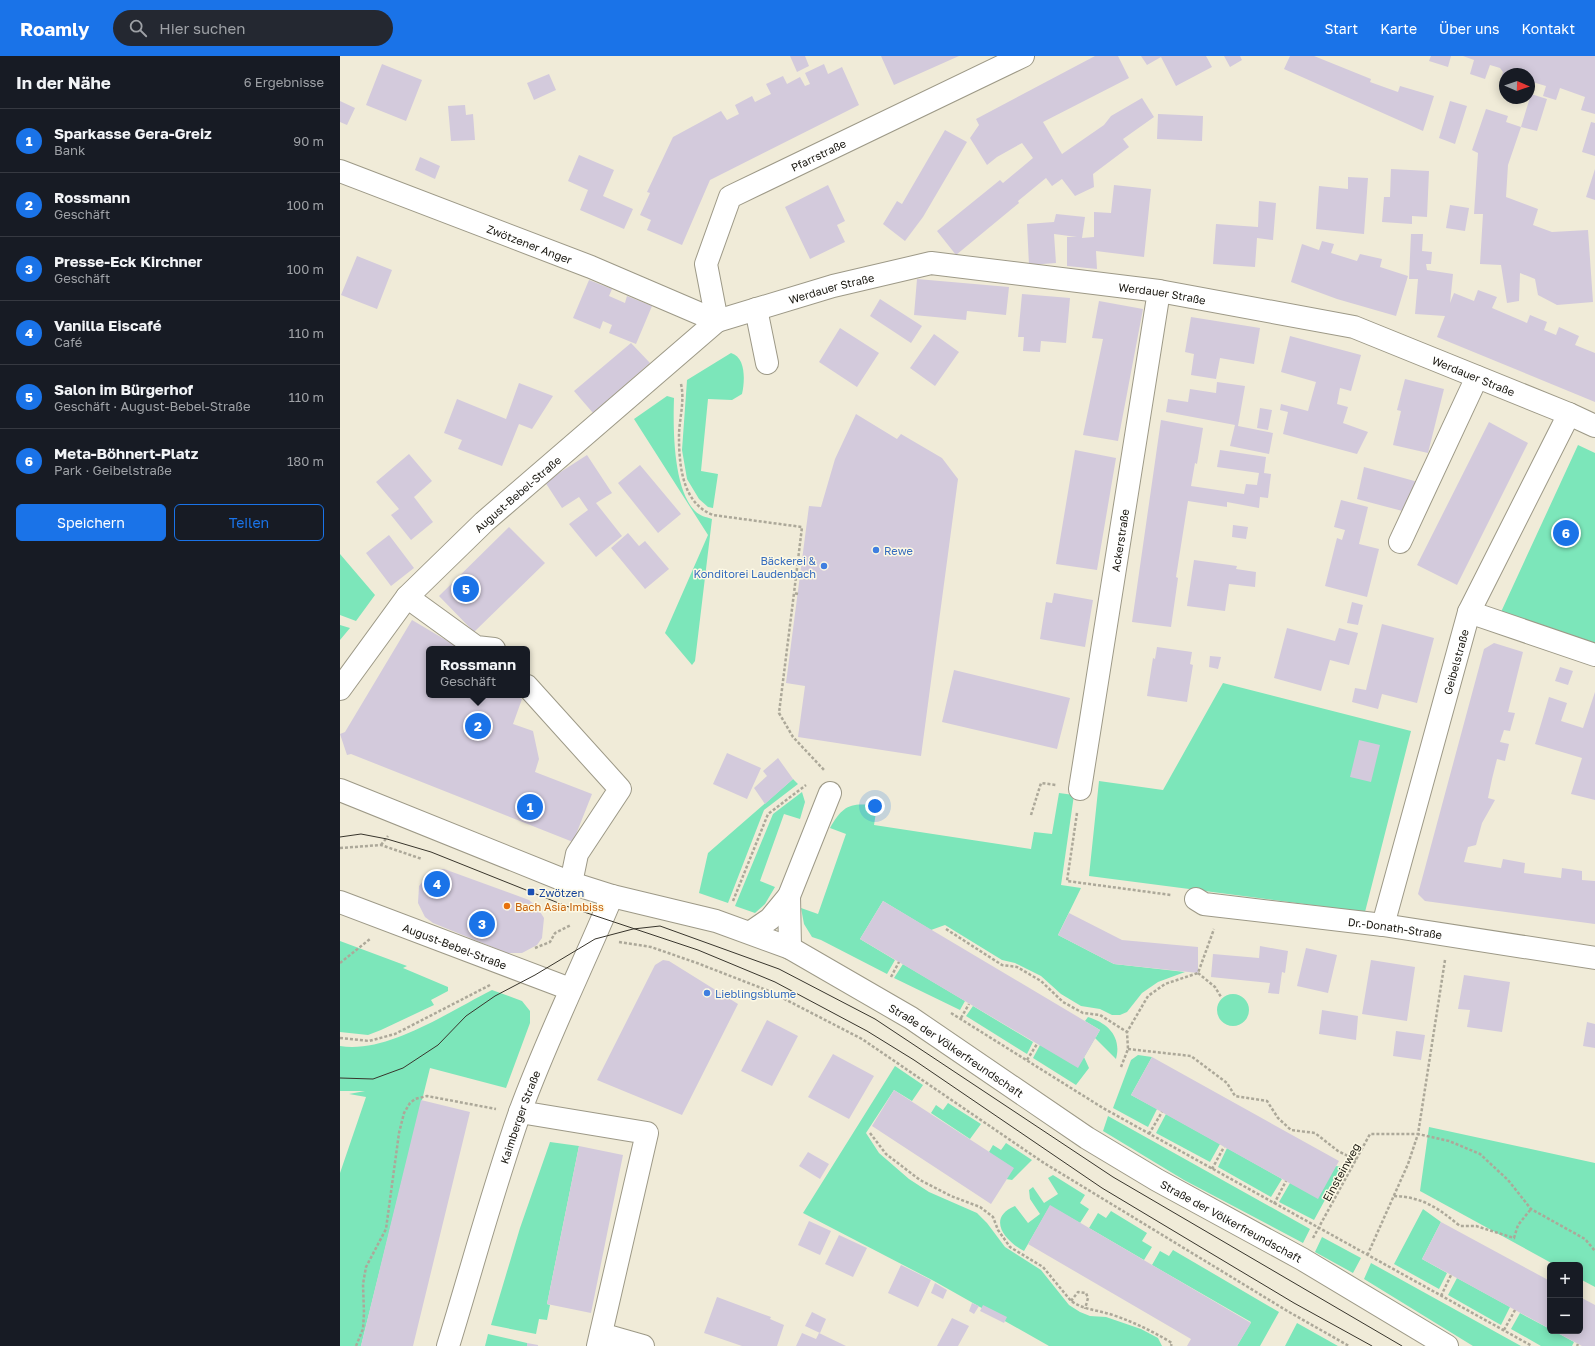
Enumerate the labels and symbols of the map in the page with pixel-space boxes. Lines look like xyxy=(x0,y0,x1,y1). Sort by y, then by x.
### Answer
north arrow xyxy=(1499,68,1535,104)
street label: Pfarrstraße xyxy=(789,136,848,173)
street label: Zwötzener Anger xyxy=(485,221,575,266)
street label: Werdauer Straße xyxy=(787,270,875,306)
street label: Werdauer Straße xyxy=(1118,280,1207,306)
street label: Werdauer Straße xyxy=(1430,353,1517,398)
street label: August-Bebel-Straße xyxy=(471,453,563,535)
street label: Ackerstraße xyxy=(1108,508,1131,572)
pin: 6 xyxy=(1553,518,1579,548)
place label: Rewe xyxy=(884,544,913,557)
marker: Rewe xyxy=(871,545,881,555)
place label: Bäckerei & Konditorei Laudenbach xyxy=(693,554,817,580)
marker: Bäckerei & Konditorei Laudenbach xyxy=(819,561,829,571)
pin: 5 xyxy=(453,574,479,604)
street label: Geibelstraße xyxy=(1440,628,1471,696)
pin: 2 xyxy=(465,711,491,741)
pin: 1 xyxy=(517,792,543,822)
your location xyxy=(865,796,885,816)
pin: 4 xyxy=(424,869,450,899)
place label: Zwötzen xyxy=(539,886,584,899)
marker: Zwötzen xyxy=(526,887,536,897)
place label: Bach Asia Imbiss xyxy=(515,900,604,913)
marker: Bach Asia Imbiss xyxy=(502,901,512,911)
pin: 3 xyxy=(469,909,495,939)
street label: Dr.-Donath-Straße xyxy=(1347,914,1443,941)
street label: August-Bebel-Straße xyxy=(401,920,509,971)
place label: Lieblingsblume xyxy=(715,987,796,1000)
marker: Lieblingsblume xyxy=(702,988,712,998)
street label: Straße der Völkerfreundschaft xyxy=(887,1000,1026,1099)
street label: Kaimberger Straße xyxy=(497,1068,542,1165)
street label: Einsteinweg xyxy=(1320,1141,1362,1203)
street label: Straße der Völkerfreundschaft xyxy=(1158,1177,1305,1264)

